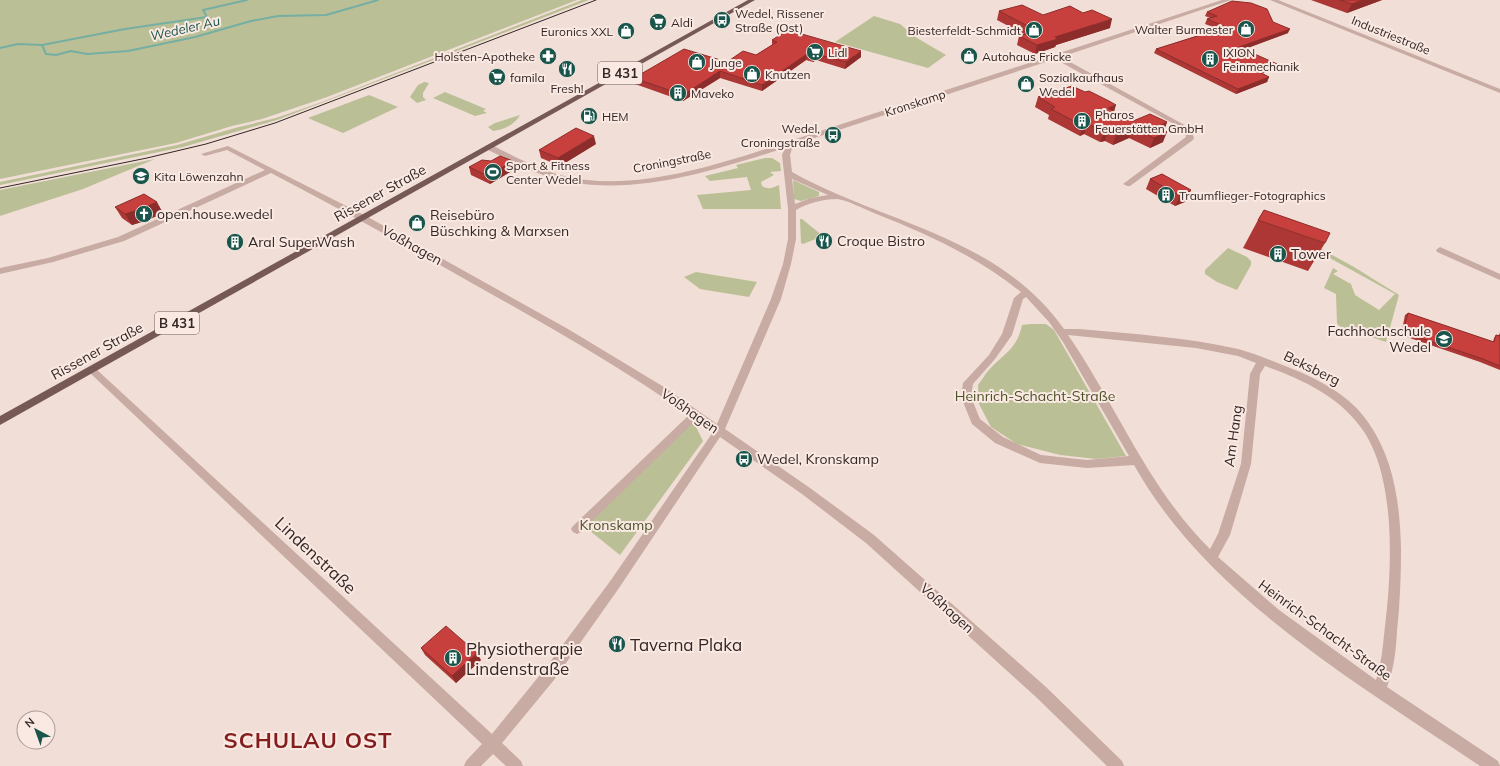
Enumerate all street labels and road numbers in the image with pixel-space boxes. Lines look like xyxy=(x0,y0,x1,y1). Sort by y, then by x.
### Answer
street label: Industriestraße xyxy=(1349,12,1433,58)
road number: B 431 xyxy=(598,62,642,84)
street label: Kronskamp xyxy=(883,86,947,120)
street label: Croningstraße xyxy=(632,146,712,176)
street label: Rissener Straße xyxy=(331,160,429,226)
street label: Voßhagen xyxy=(378,221,446,269)
road number: B 431 xyxy=(155,312,199,334)
street label: Rissener Straße xyxy=(48,318,146,384)
street label: Beksberg xyxy=(1281,347,1343,389)
street label: Voßhagen xyxy=(658,385,722,437)
street label: Am Hang xyxy=(1220,404,1246,468)
street label: Lindenstraße xyxy=(271,512,361,598)
street label: Heinrich-Schacht-Straße xyxy=(1255,576,1395,684)
street label: Voßhagen xyxy=(916,579,978,637)

